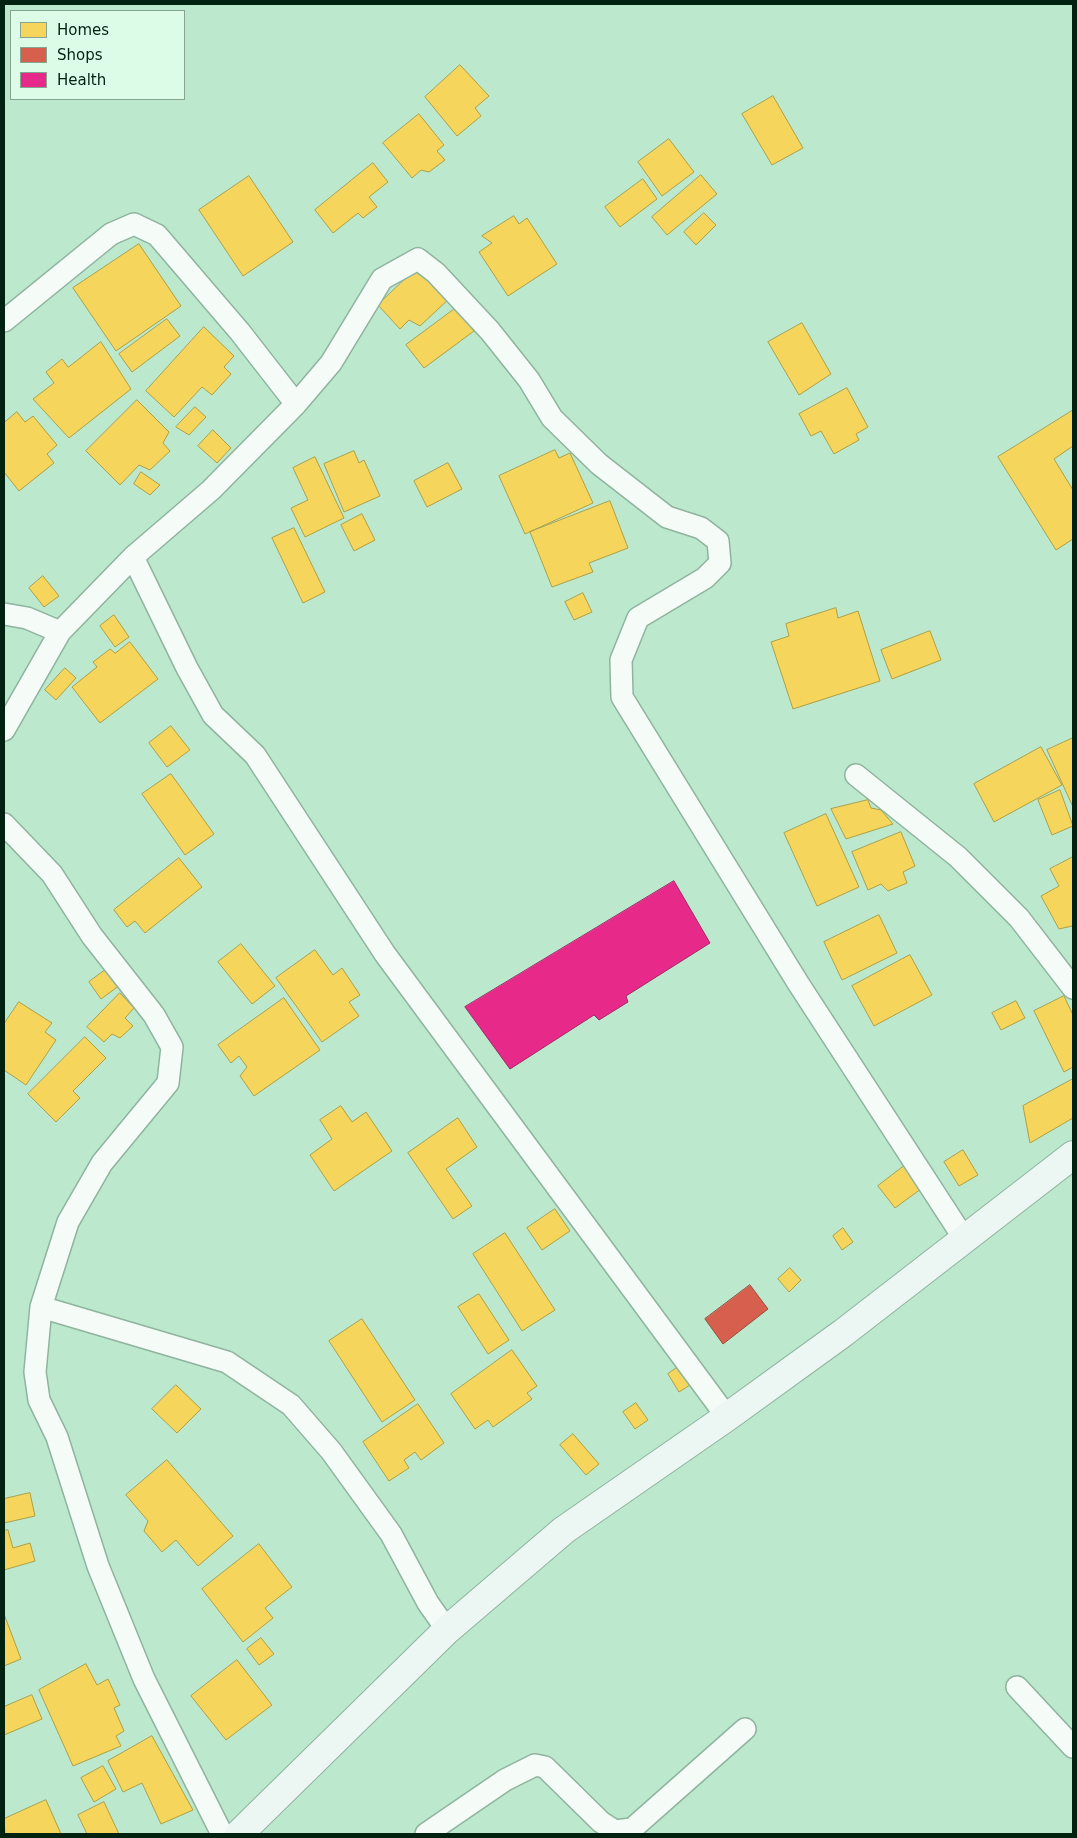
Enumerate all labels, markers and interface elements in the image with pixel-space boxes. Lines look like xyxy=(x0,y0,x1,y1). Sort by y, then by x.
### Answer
legend xyxy=(10,10,185,100)
text: Homes xyxy=(57,21,109,39)
text: Shops xyxy=(57,46,103,64)
text: Health xyxy=(57,71,106,89)

